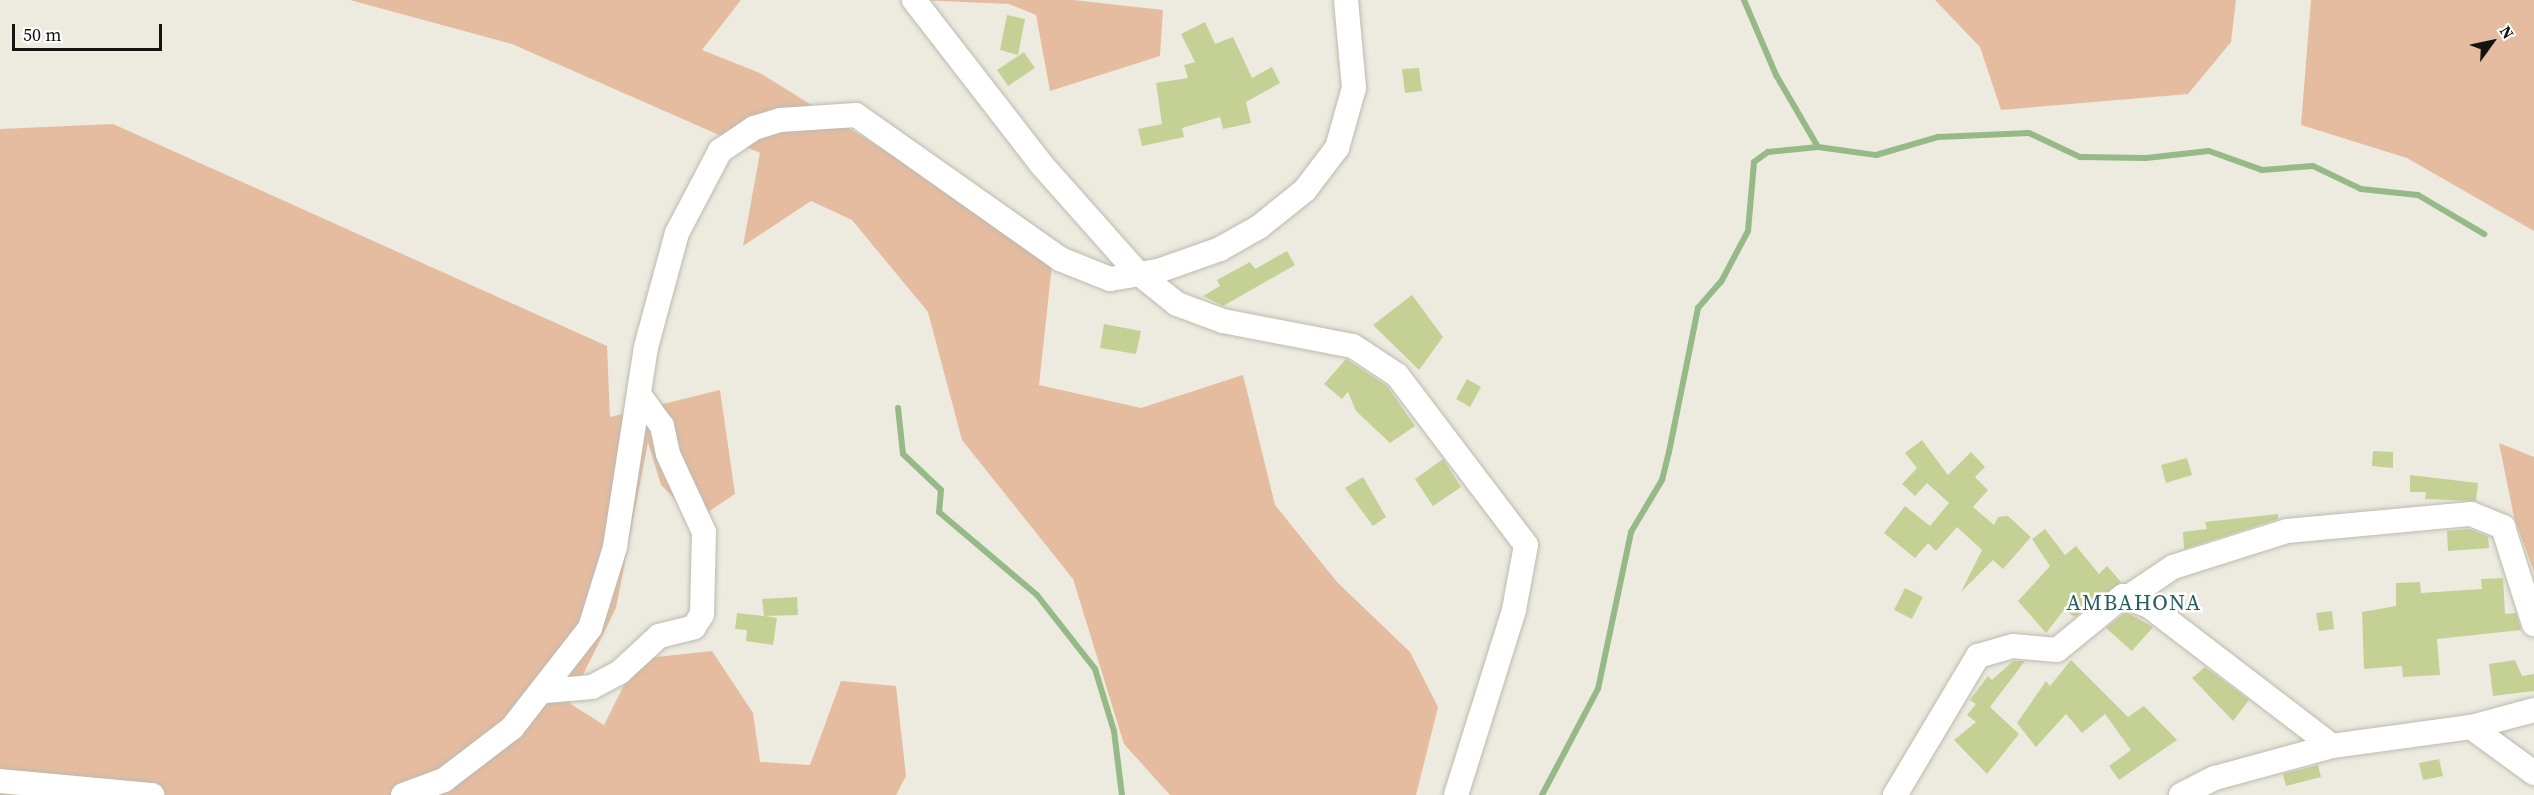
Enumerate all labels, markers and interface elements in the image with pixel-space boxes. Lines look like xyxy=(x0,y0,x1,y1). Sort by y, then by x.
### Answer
scale bar xyxy=(15,12,165,50)
north arrow xyxy=(2462,12,2522,72)
text: N xyxy=(2495,21,2519,43)
text: 50 m xyxy=(23,22,61,47)
district label: AMBAHONA xyxy=(2066,590,2202,616)

